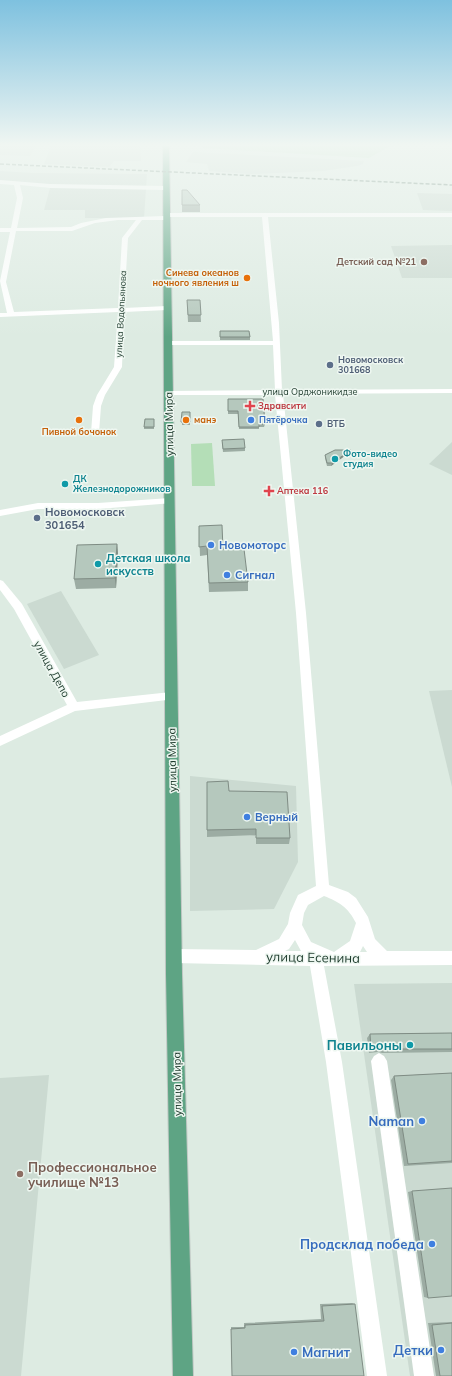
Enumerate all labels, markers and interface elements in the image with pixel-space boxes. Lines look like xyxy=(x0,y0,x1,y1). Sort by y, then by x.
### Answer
place label: Детский сад №21 xyxy=(337,256,416,267)
marker: Детский сад №21 xyxy=(419,257,429,267)
place label: Синева океанов ночного явления ш xyxy=(152,267,239,288)
street label: улица Водопьянова xyxy=(113,270,129,358)
marker: Синева океанов ночного явления ш xyxy=(242,273,252,283)
place label: Новомосковск 301668 xyxy=(338,354,404,375)
marker: Новомосковск 301668 xyxy=(325,360,335,370)
street label: улица Орджоникидзе xyxy=(263,386,357,398)
street label: улица Мира xyxy=(161,392,177,456)
place label: Здравсити xyxy=(258,400,306,411)
marker: Здравсити xyxy=(245,401,255,411)
place label: манэ xyxy=(194,414,217,425)
place label: Пятёрочка xyxy=(259,414,308,425)
marker: Пивной бочонок xyxy=(74,415,84,425)
marker: манэ xyxy=(181,415,191,425)
marker: Пятёрочка xyxy=(246,415,256,425)
place label: ВТБ xyxy=(327,418,345,429)
marker: ВТБ xyxy=(314,419,324,429)
place label: Пивной бочонок xyxy=(42,426,117,437)
place label: Фото-видео студия xyxy=(343,448,398,470)
marker: Фото-видео студия xyxy=(330,454,340,464)
place label: ДК Железнодорожников xyxy=(73,473,171,494)
marker: ДК Железнодорожников xyxy=(60,479,70,489)
place label: Аптека 116 xyxy=(277,485,329,496)
marker: Аптека 116 xyxy=(264,486,274,496)
place label: Новомосковск 301654 xyxy=(45,505,125,532)
marker: Новомосковск 301654 xyxy=(32,513,42,523)
place label: Новомоторс xyxy=(219,538,286,552)
marker: Новомоторс xyxy=(206,540,216,550)
place label: Детская школа искусств xyxy=(106,551,191,578)
marker: Детская школа искусств xyxy=(93,559,103,569)
place label: Сигнал xyxy=(235,568,275,582)
marker: Сигнал xyxy=(222,570,232,580)
street label: улица Депо xyxy=(31,638,73,700)
street label: улица Мира xyxy=(164,728,180,792)
place label: Верный xyxy=(255,810,298,824)
marker: Верный xyxy=(242,812,252,822)
street label: улица Есенина xyxy=(266,948,360,966)
place label: Павильоны xyxy=(327,1037,402,1053)
marker: Павильоны xyxy=(405,1040,415,1050)
street label: улица Мира xyxy=(169,1052,185,1116)
place label: Naman xyxy=(369,1113,414,1129)
marker: Naman xyxy=(417,1116,427,1126)
place label: Профессиональное училище №13 xyxy=(28,1159,157,1191)
marker: Профессиональное училище №13 xyxy=(15,1169,25,1179)
place label: Продсклад победа xyxy=(300,1236,424,1252)
marker: Продсклад победа xyxy=(427,1239,437,1249)
place label: Детки xyxy=(393,1342,433,1358)
place label: Магнит xyxy=(302,1344,351,1360)
marker: Детки xyxy=(436,1345,446,1355)
marker: Магнит xyxy=(289,1347,299,1357)

